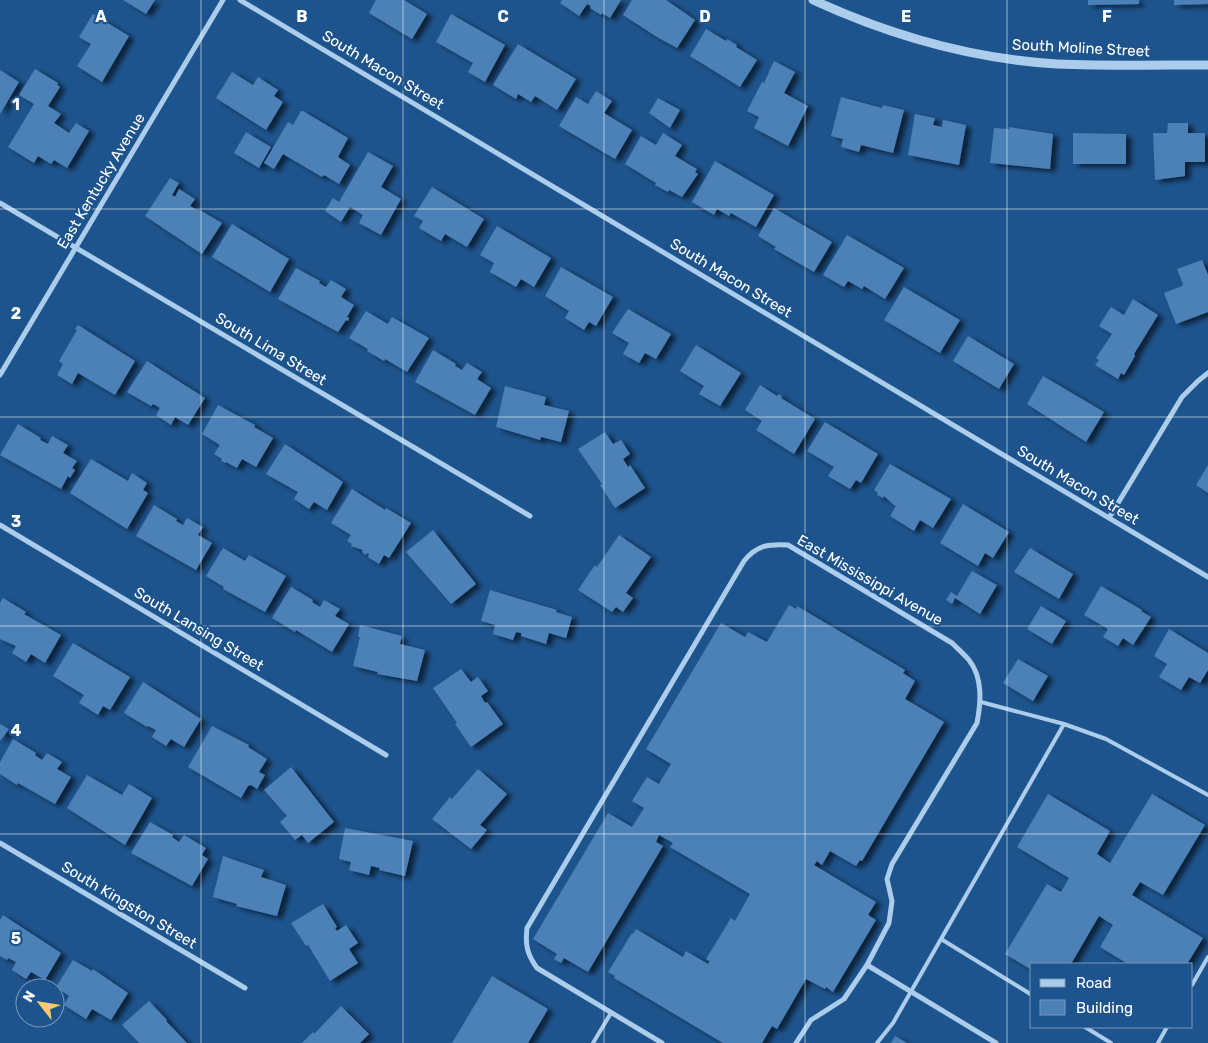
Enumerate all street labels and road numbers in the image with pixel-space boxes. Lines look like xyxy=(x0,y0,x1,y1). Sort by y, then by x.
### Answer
street label: South Macon Street xyxy=(319,27,447,114)
street label: South Moline Street xyxy=(1012,35,1150,61)
street label: East Kentucky Avenue xyxy=(53,110,149,252)
street label: South Macon Street xyxy=(667,235,795,322)
street label: South Lima Street xyxy=(212,309,330,389)
street label: South Macon Street xyxy=(1014,442,1142,529)
street label: East Mississippi Avenue xyxy=(794,531,946,629)
street label: South Lansing Street xyxy=(131,583,267,675)
street label: South Kingston Street xyxy=(58,857,200,953)

